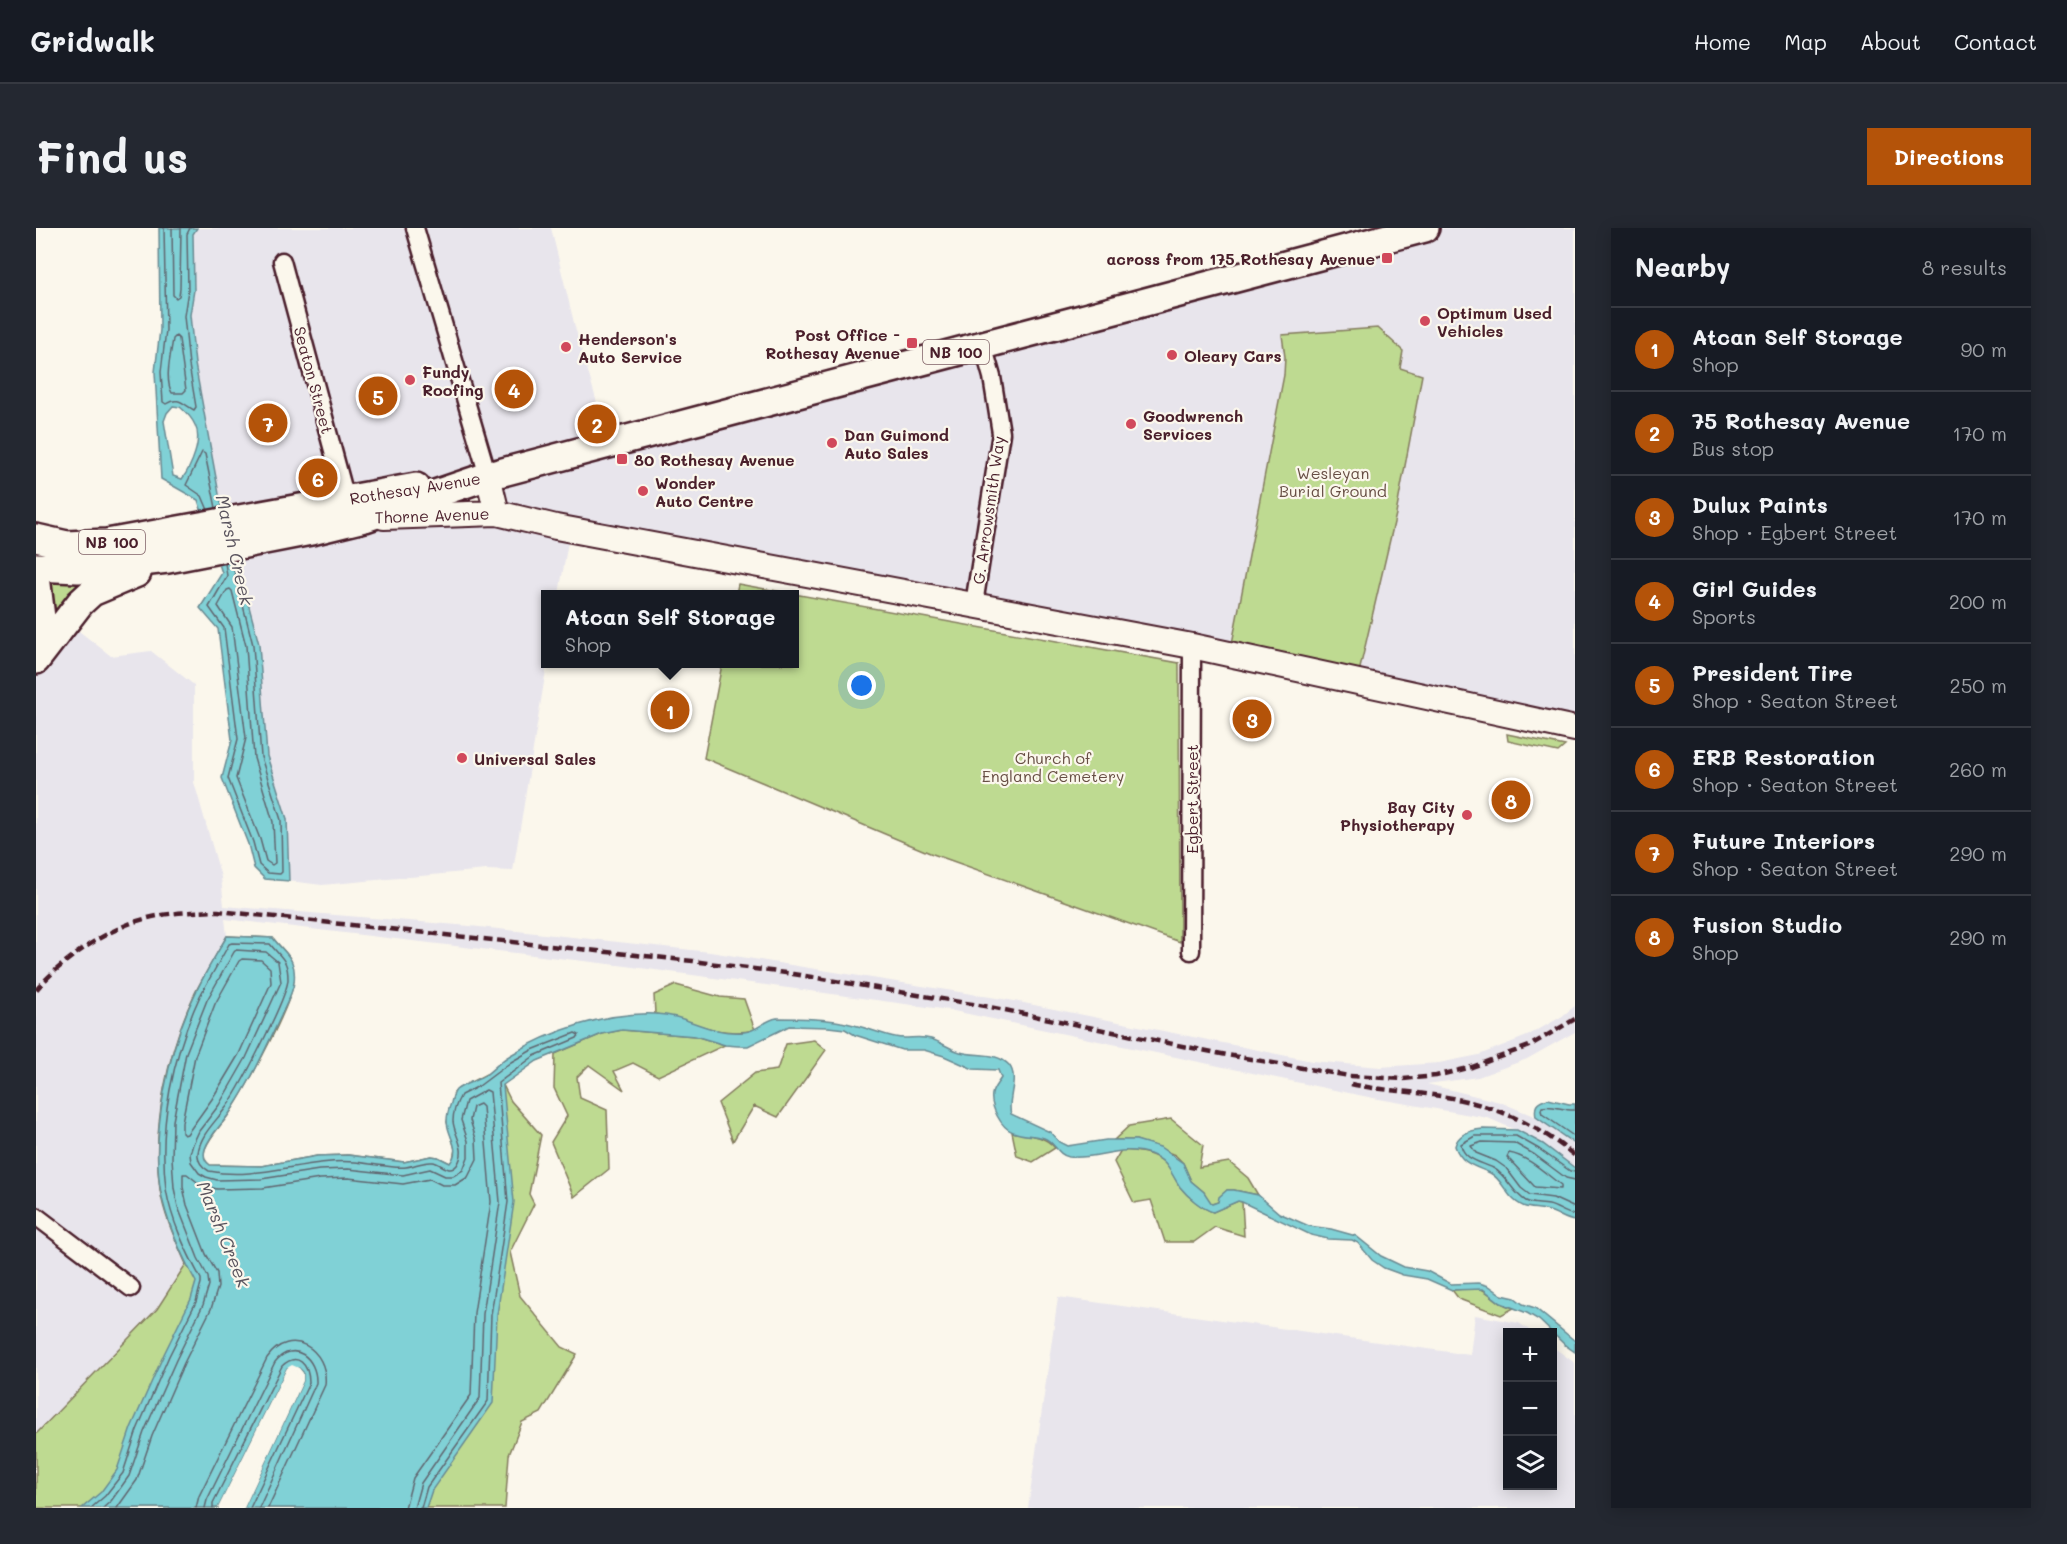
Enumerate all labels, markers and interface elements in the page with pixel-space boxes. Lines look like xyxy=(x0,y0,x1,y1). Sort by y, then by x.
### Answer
text: Gridwalk xyxy=(30,23,155,59)
text: Home xyxy=(1694,28,1751,55)
text: Map xyxy=(1784,28,1827,55)
text: About xyxy=(1860,28,1921,55)
text: Contact xyxy=(1954,28,2037,55)
button: Directions xyxy=(1867,128,2031,185)
text: Find us xyxy=(36,129,188,184)
place label: across from 175 Rothesay Avenue xyxy=(1107,248,1375,269)
text: Nearby xyxy=(1635,250,1730,284)
marker: across from 175 Rothesay Avenue xyxy=(1380,251,1394,265)
text: 8 results xyxy=(1922,254,2007,280)
place label: Optimum Used Vehicles xyxy=(1437,302,1552,341)
marker: Optimum Used Vehicles xyxy=(1418,314,1432,328)
text: Atcan Self Storage xyxy=(1692,322,1903,351)
street label: Seaton Street xyxy=(290,324,338,436)
place label: Post Office - Rothesay Avenue xyxy=(765,324,900,363)
place label: Henderson's Auto Service xyxy=(578,328,682,367)
marker: Post Office - Rothesay Avenue xyxy=(905,336,919,350)
text: 1 xyxy=(1650,336,1659,362)
text: 90 m xyxy=(1961,336,2007,362)
marker: Henderson's Auto Service xyxy=(559,340,573,354)
road number: NB 100 xyxy=(923,340,989,364)
place label: Oleary Cars xyxy=(1184,345,1282,366)
marker: Oleary Cars xyxy=(1165,348,1179,362)
text: Shop xyxy=(1692,351,1739,377)
place label: Fundy Roofing xyxy=(422,361,483,400)
pin: 4 xyxy=(494,366,534,412)
marker: Fundy Roofing xyxy=(403,373,417,387)
pin: 5 xyxy=(358,374,398,418)
pin: 7 xyxy=(248,400,288,446)
pin: 2 xyxy=(578,402,616,446)
place label: Goodwrench Services xyxy=(1143,405,1243,444)
text: 75 Rothesay Avenue xyxy=(1692,406,1910,435)
marker: Goodwrench Services xyxy=(1124,417,1138,431)
text: 2 xyxy=(1649,420,1660,446)
text: 170 m xyxy=(1952,420,2007,446)
place label: Dan Guimond Auto Sales xyxy=(844,424,949,463)
street label: G. Arrowsmith Way xyxy=(967,434,1009,586)
text: Bus stop xyxy=(1692,435,1774,461)
marker: Dan Guimond Auto Sales xyxy=(825,436,839,450)
place label: 80 Rothesay Avenue xyxy=(634,449,795,470)
marker: 80 Rothesay Avenue xyxy=(615,452,629,466)
pin: 6 xyxy=(298,456,338,500)
park label: Wesleyan Burial Ground xyxy=(1279,462,1387,501)
street label: Rothesay Avenue xyxy=(348,467,482,509)
place label: Wonder Auto Centre xyxy=(655,472,753,511)
marker: Wonder Auto Centre xyxy=(636,484,650,498)
text: Dulux Paints xyxy=(1692,490,1828,519)
water label: Marsh Creek xyxy=(211,492,259,608)
street label: Thorne Avenue xyxy=(374,503,490,527)
text: 3 xyxy=(1649,504,1661,530)
text: 170 m xyxy=(1952,504,2007,530)
text: Shop · Egbert Street xyxy=(1692,519,1897,545)
road number: NB 100 xyxy=(79,530,145,554)
text: Girl Guides xyxy=(1692,574,1817,603)
text: 4 xyxy=(1648,588,1661,614)
text: 200 m xyxy=(1949,588,2007,614)
popup xyxy=(541,590,799,668)
text: Atcan Self Storage xyxy=(565,602,775,631)
text: Sports xyxy=(1692,603,1756,629)
text: Shop xyxy=(565,631,611,657)
text: President Tire xyxy=(1692,658,1853,687)
your location xyxy=(847,671,876,700)
text: 5 xyxy=(1649,672,1660,698)
text: 250 m xyxy=(1950,672,2007,698)
text: Shop · Seaton Street xyxy=(1692,687,1898,713)
pin: 1 xyxy=(650,688,690,732)
pin: 3 xyxy=(1232,696,1272,742)
text: ERB Restoration xyxy=(1692,742,1875,771)
street label: Egbert Street xyxy=(1181,744,1202,854)
park label: Church of England Cemetery xyxy=(982,747,1124,786)
place label: Universal Sales xyxy=(474,748,596,769)
marker: Universal Sales xyxy=(455,751,469,765)
text: 6 xyxy=(1648,756,1661,782)
text: 260 m xyxy=(1949,756,2007,782)
text: Shop · Seaton Street xyxy=(1692,771,1898,797)
pin: 8 xyxy=(1492,778,1530,822)
place label: Bay City Physiotherapy xyxy=(1340,796,1455,835)
marker: Bay City Physiotherapy xyxy=(1460,808,1474,822)
text: Future Interiors xyxy=(1692,826,1875,855)
text: 7 xyxy=(1649,840,1660,866)
text: 290 m xyxy=(1949,840,2007,866)
text: Shop · Seaton Street xyxy=(1692,855,1898,881)
text: Fusion Studio xyxy=(1692,910,1842,939)
text: 8 xyxy=(1648,924,1661,950)
text: 290 m xyxy=(1949,924,2007,950)
text: Shop xyxy=(1692,939,1739,965)
water label: Marsh Creek xyxy=(192,1177,256,1291)
map controls xyxy=(1503,1328,1557,1490)
button: + xyxy=(1503,1328,1557,1382)
button: − xyxy=(1503,1382,1557,1436)
button: layers xyxy=(1503,1436,1557,1490)

